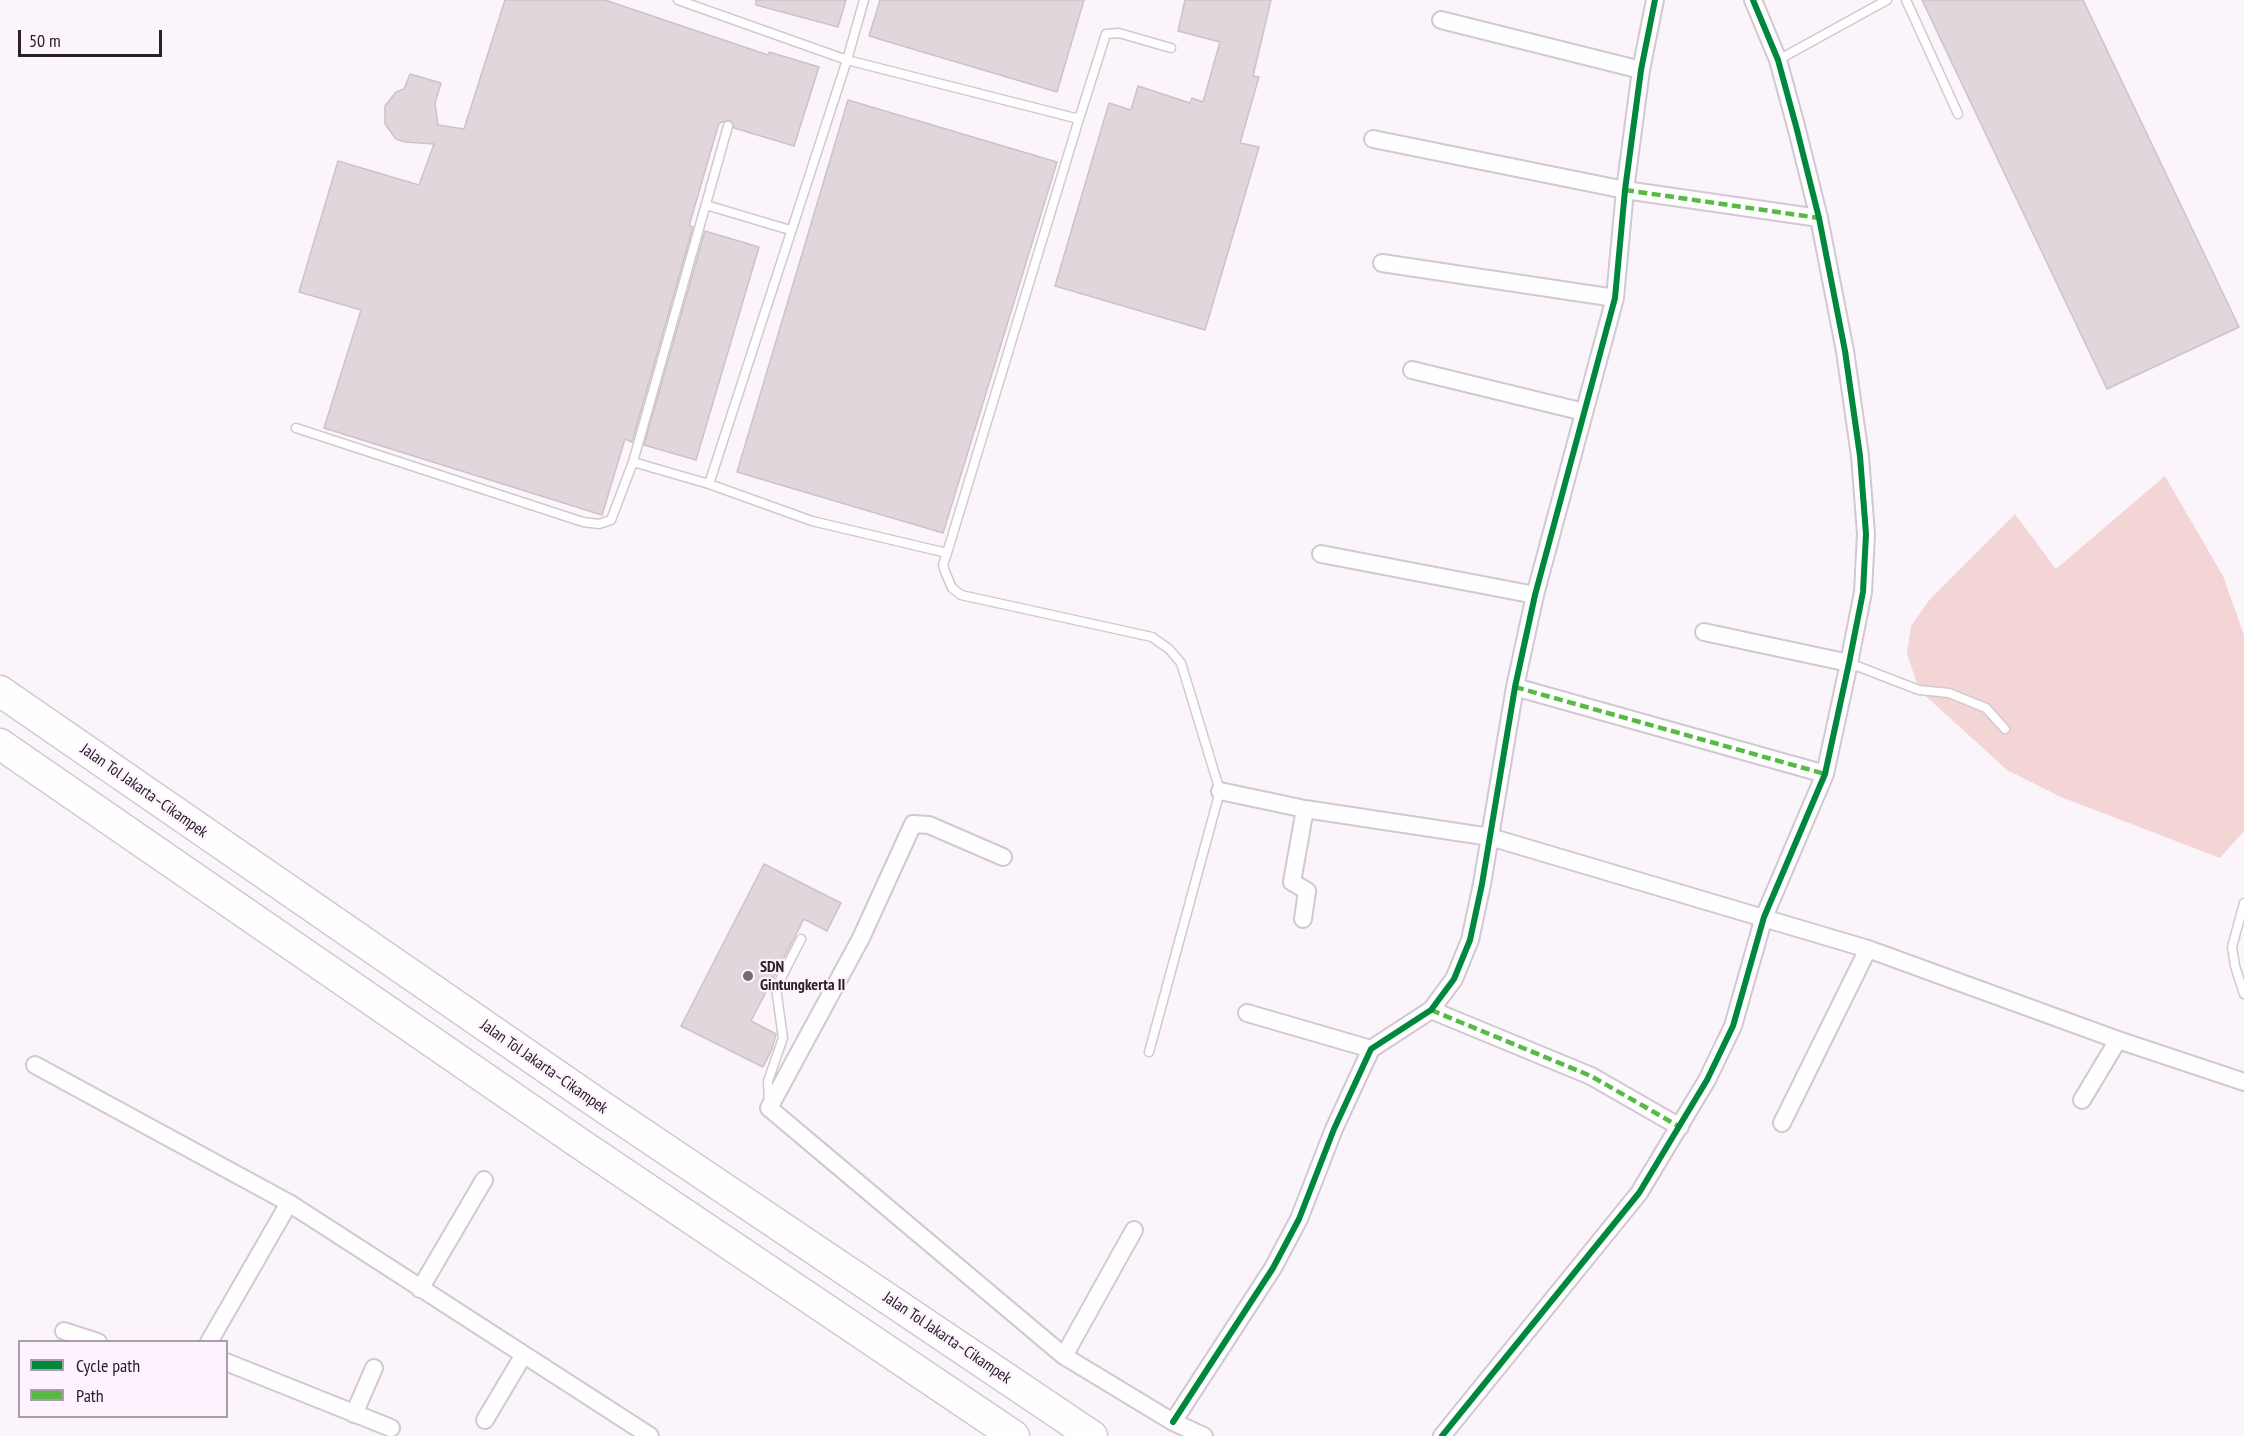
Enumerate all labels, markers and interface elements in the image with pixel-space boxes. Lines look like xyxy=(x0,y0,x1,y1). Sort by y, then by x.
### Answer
scale bar xyxy=(21,18,165,56)
text: 50 m xyxy=(29,29,61,52)
street label: Jalan Tol Jakarta–Cikampek xyxy=(77,740,211,842)
place label: SDN Gintungkerta II xyxy=(760,957,845,995)
marker: SDN Gintungkerta II xyxy=(741,969,755,983)
street label: Jalan Tol Jakarta–Cikampek xyxy=(477,1016,611,1118)
street label: Jalan Tol Jakarta–Cikampek xyxy=(879,1288,1015,1388)
legend xyxy=(18,1340,228,1418)
text: Cycle path xyxy=(76,1354,140,1377)
text: Path xyxy=(76,1384,104,1407)

